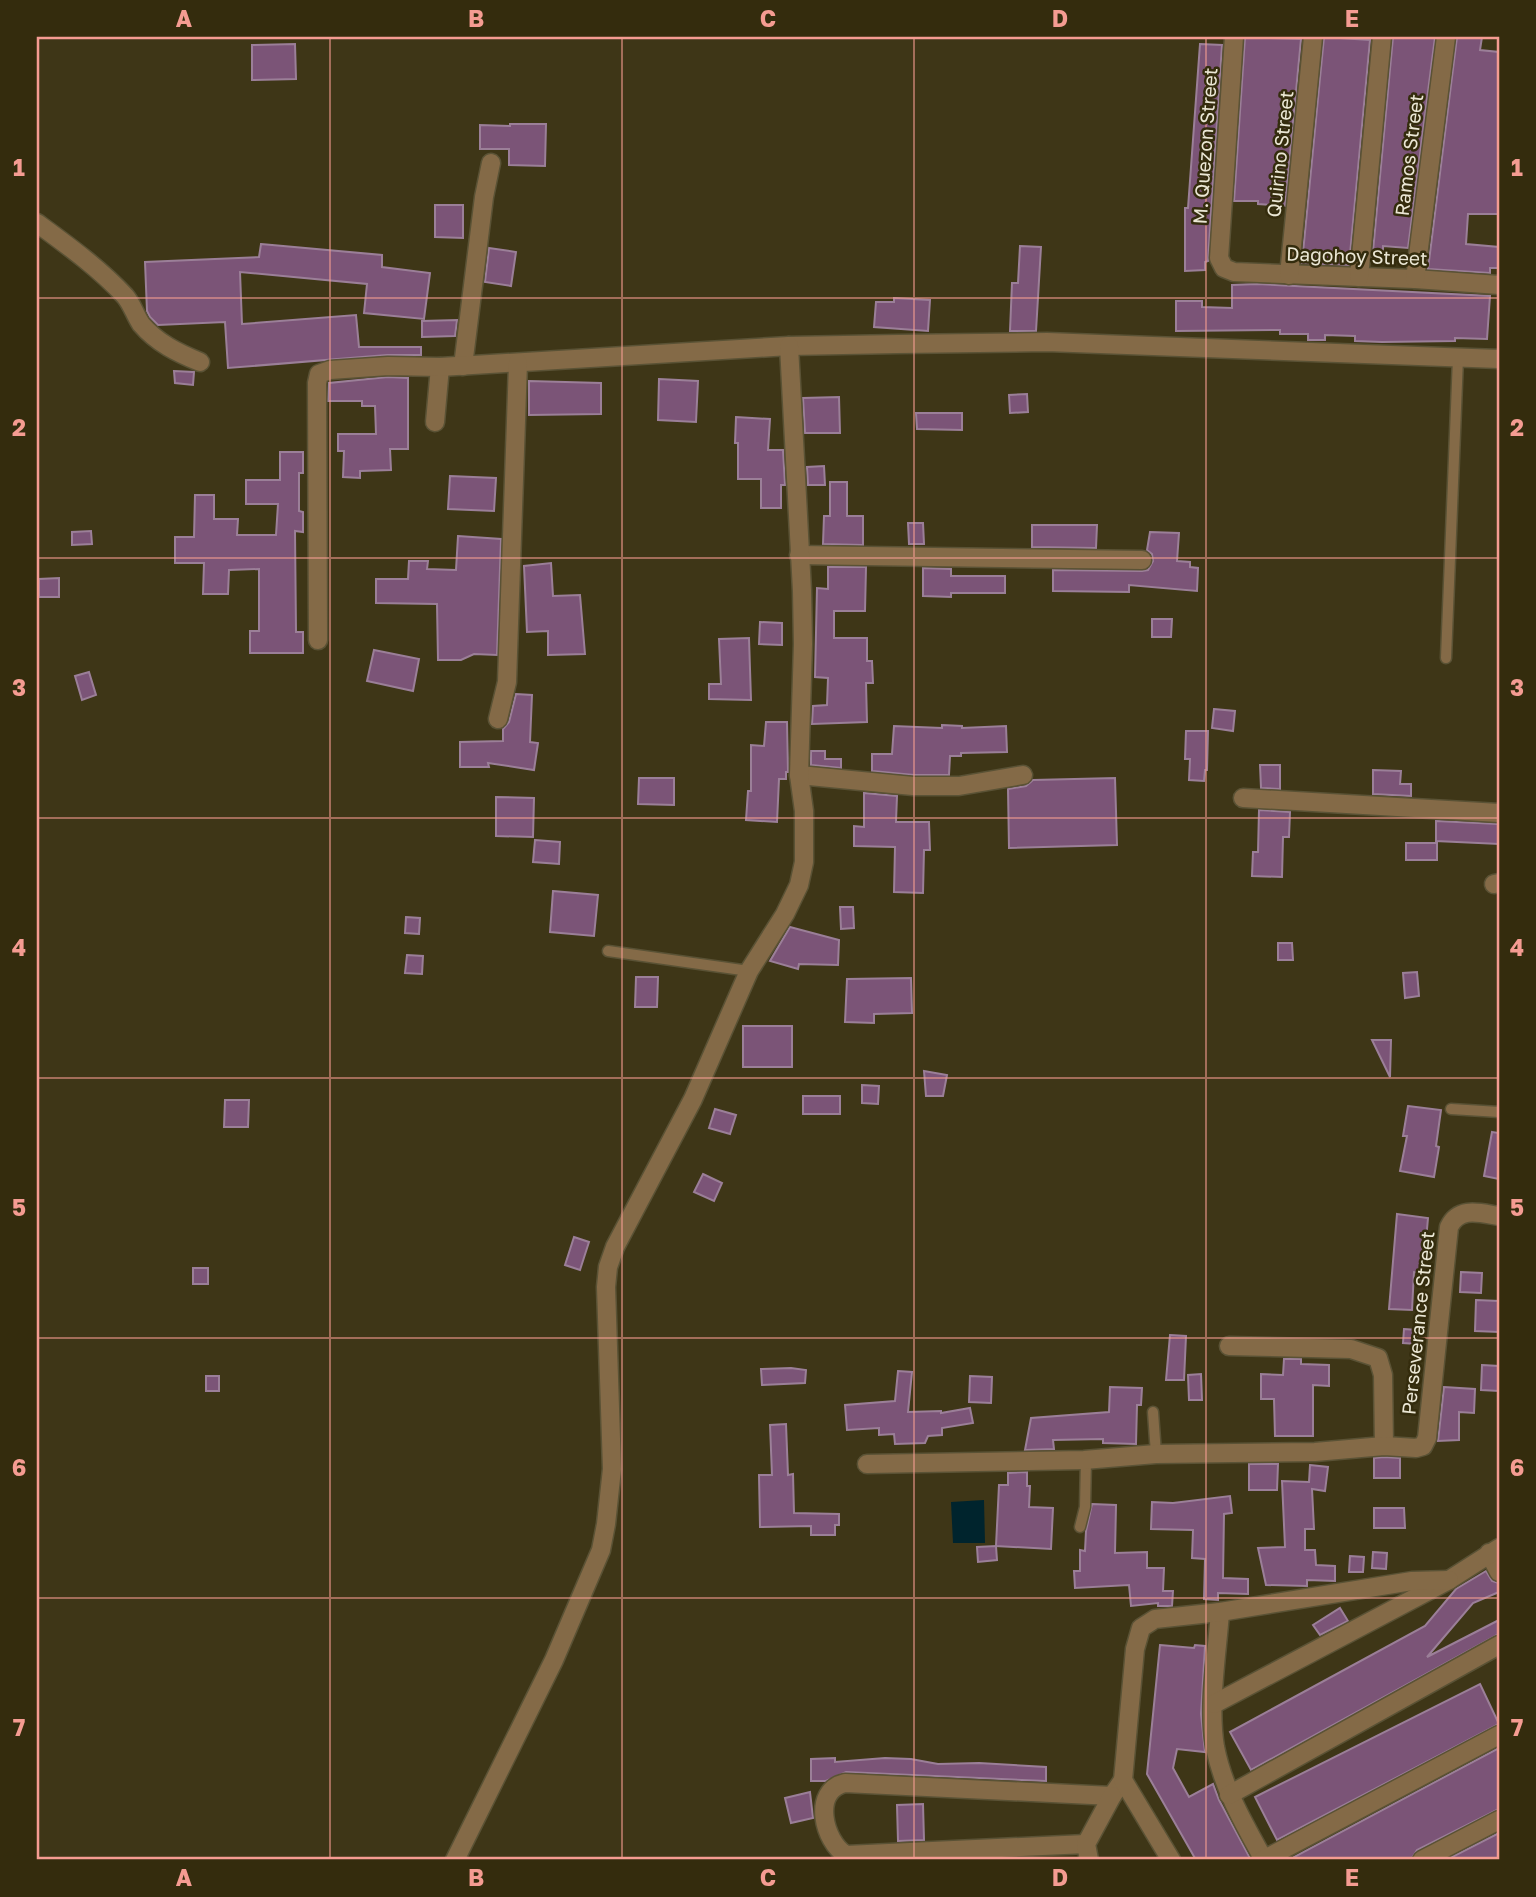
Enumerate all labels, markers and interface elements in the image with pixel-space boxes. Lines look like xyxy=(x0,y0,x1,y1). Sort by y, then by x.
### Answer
text: A xyxy=(176,4,193,32)
text: B xyxy=(468,4,484,32)
text: C xyxy=(760,4,776,32)
text: D xyxy=(1052,4,1068,32)
text: E xyxy=(1345,4,1359,32)
street label: M. Quezon Street xyxy=(1188,67,1221,225)
street label: Quirino Street xyxy=(1261,89,1298,218)
street label: Ramos Street xyxy=(1390,93,1427,217)
text: 1 xyxy=(13,153,25,181)
text: 1 xyxy=(1511,153,1523,181)
street label: Dagohoy Street xyxy=(1286,242,1428,269)
text: 2 xyxy=(12,413,26,441)
text: 2 xyxy=(1510,413,1524,441)
text: 3 xyxy=(12,673,26,701)
text: 3 xyxy=(1510,673,1524,701)
text: 4 xyxy=(12,933,26,961)
text: 4 xyxy=(1510,933,1524,961)
text: 5 xyxy=(12,1193,26,1221)
text: 5 xyxy=(1510,1193,1524,1221)
street label: Perseverance Street xyxy=(1396,1230,1439,1416)
text: 6 xyxy=(12,1453,26,1481)
text: 6 xyxy=(1510,1453,1524,1481)
text: 7 xyxy=(13,1713,25,1741)
text: 7 xyxy=(1511,1713,1523,1741)
text: A xyxy=(176,1863,193,1891)
text: B xyxy=(468,1863,484,1891)
text: C xyxy=(760,1863,776,1891)
text: D xyxy=(1052,1863,1068,1891)
text: E xyxy=(1345,1863,1359,1891)

